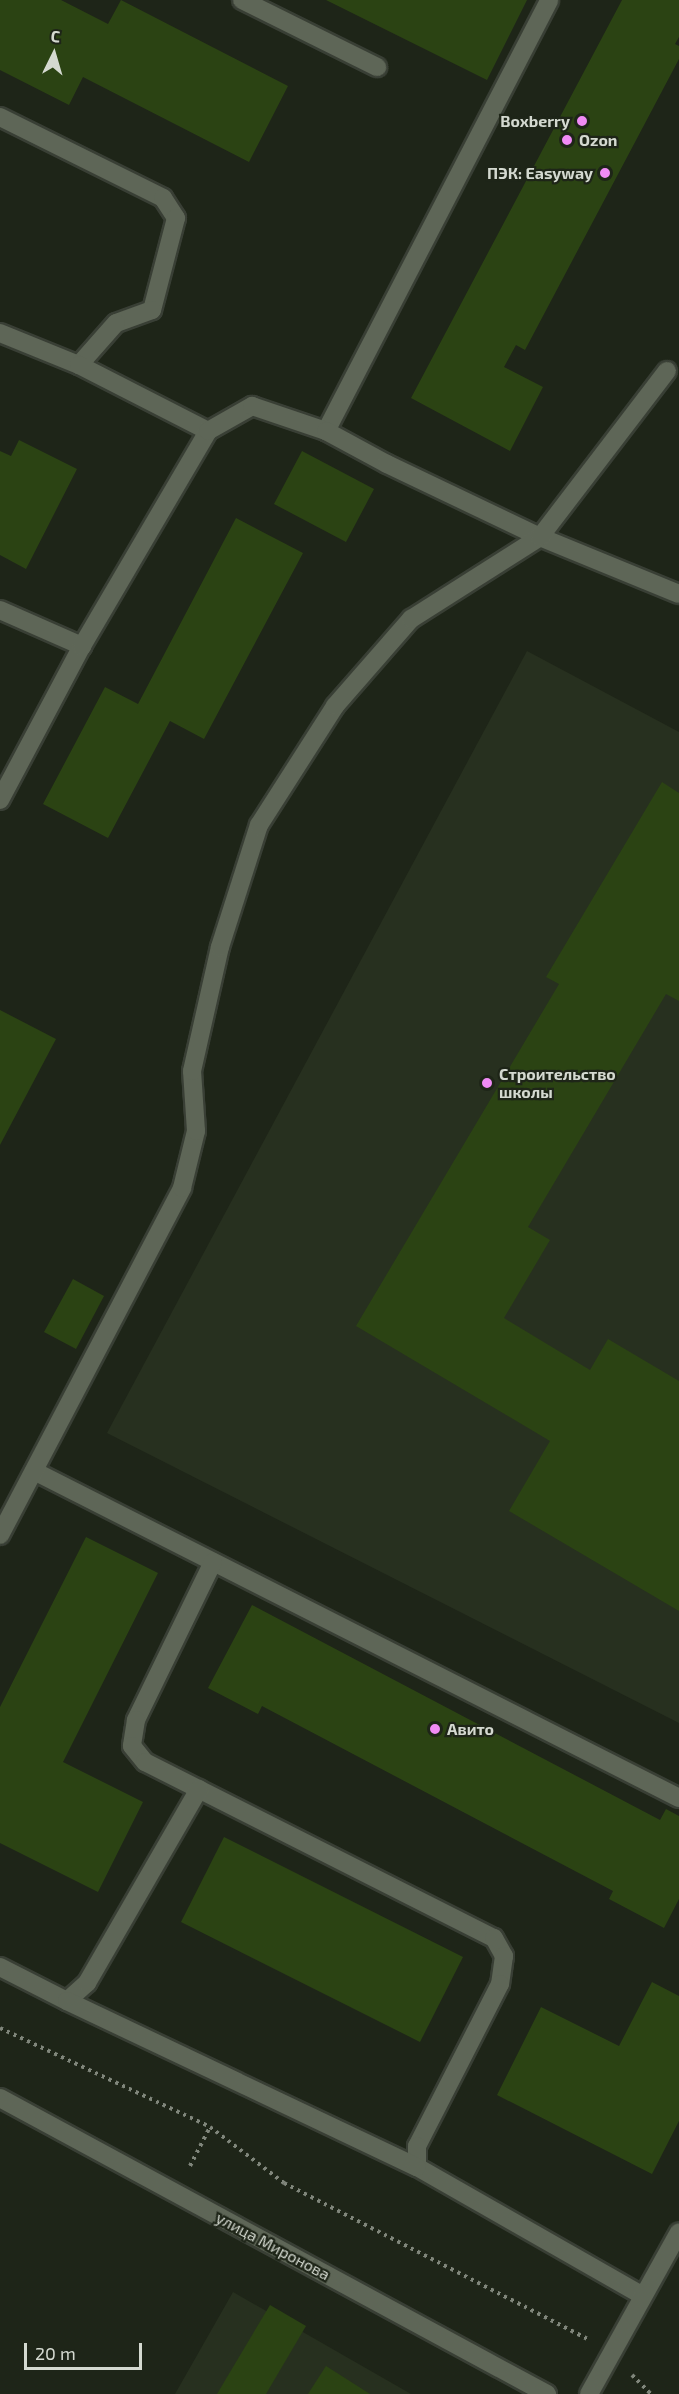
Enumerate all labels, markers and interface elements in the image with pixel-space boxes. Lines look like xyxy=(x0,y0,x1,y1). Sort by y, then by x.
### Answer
north arrow xyxy=(24,24,84,84)
text: С xyxy=(50,26,61,45)
place label: Boxberry xyxy=(500,111,570,131)
marker: Boxberry xyxy=(575,114,589,128)
place label: Ozon xyxy=(579,130,617,150)
marker: Ozon xyxy=(560,133,574,147)
place label: ПЭК: Easyway xyxy=(487,163,593,183)
marker: ПЭК: Easyway xyxy=(598,166,612,180)
place label: Строительство школы xyxy=(499,1064,616,1102)
marker: Строительство школы xyxy=(480,1076,494,1090)
place label: Авито xyxy=(447,1719,494,1739)
marker: Авито xyxy=(428,1722,442,1736)
street label: улица Миронова xyxy=(213,2208,333,2284)
scale bar xyxy=(27,2331,146,2369)
text: 20 m xyxy=(35,2342,76,2364)

